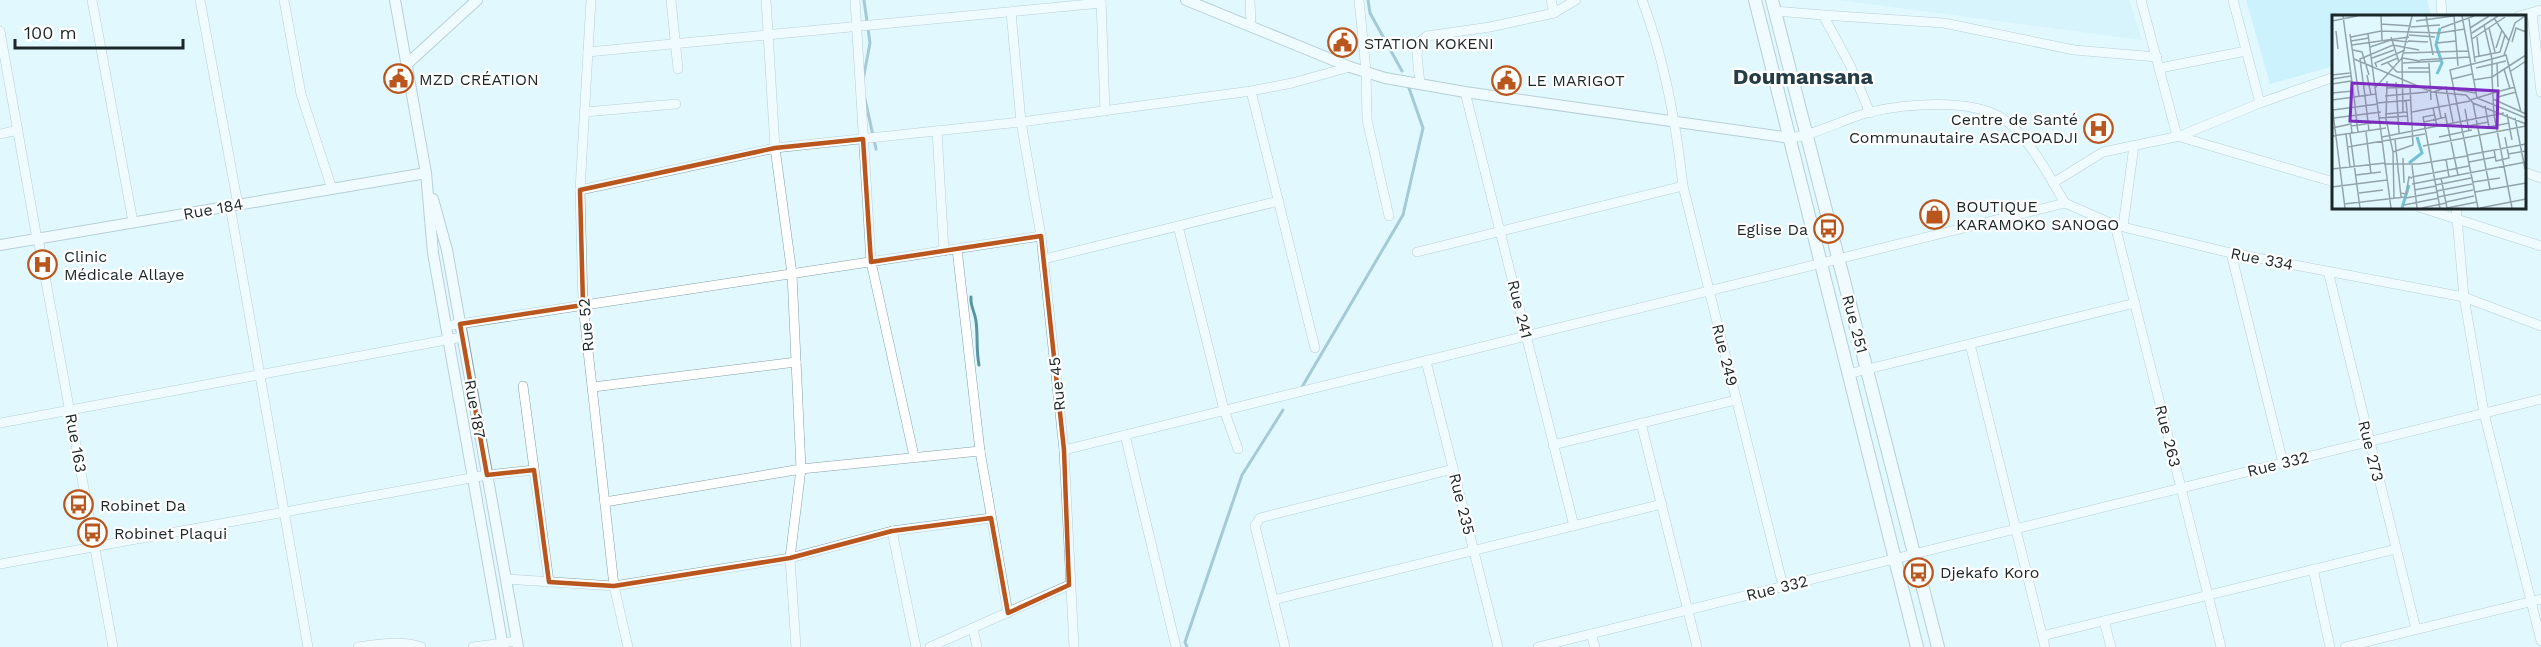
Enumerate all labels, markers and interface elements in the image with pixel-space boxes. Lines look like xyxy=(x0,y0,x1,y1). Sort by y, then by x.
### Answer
scale bar xyxy=(15,12,183,50)
inset map xyxy=(2332,15,2526,208)
text: 100 m xyxy=(24,22,77,43)
public building icon: STATION KOKENI xyxy=(1327,27,1359,59)
place label: STATION KOKENI xyxy=(1364,34,1494,53)
public building icon: MZD CRÉATION xyxy=(382,63,414,95)
public building icon: LE MARIGOT xyxy=(1490,64,1522,96)
district label: Doumansana xyxy=(1733,64,1874,89)
place label: MZD CRÉATION xyxy=(419,70,539,89)
place label: LE MARIGOT xyxy=(1527,71,1625,90)
place label: Centre de Santé Communautaire ASACPOADJI xyxy=(1849,110,2078,147)
hospital icon: Centre de Santé Communautaire ASACPOADJI xyxy=(2083,112,2115,144)
street label: Rue 184 xyxy=(182,194,245,224)
place label: BOUTIQUE KARAMOKO SANOGO xyxy=(1956,197,2119,234)
shop icon: BOUTIQUE KARAMOKO SANOGO xyxy=(1919,199,1951,231)
bus stop icon: Eglise Da xyxy=(1813,213,1845,245)
place label: Eglise Da xyxy=(1736,220,1808,239)
street label: Rue 334 xyxy=(2229,244,2295,274)
place label: Clinic Médicale Allaye xyxy=(64,247,184,284)
hospital icon: Clinic Médicale Allaye xyxy=(27,249,59,281)
street label: Rue 241 xyxy=(1504,278,1536,340)
street label: Rue 251 xyxy=(1838,293,1872,355)
street label: Rue 52 xyxy=(574,297,598,353)
street label: Rue 249 xyxy=(1708,322,1742,388)
street label: Rue 45 xyxy=(1045,356,1069,412)
street label: Rue 187 xyxy=(461,378,489,440)
street label: Rue 263 xyxy=(2151,403,2185,469)
street label: Rue 163 xyxy=(61,412,91,474)
street label: Rue 273 xyxy=(2354,418,2388,484)
street label: Rue 332 xyxy=(2245,447,2311,481)
street label: Rue 235 xyxy=(1445,471,1479,537)
bus stop icon: Robinet Da xyxy=(63,489,95,521)
place label: Robinet Da xyxy=(100,496,186,515)
bus stop icon: Robinet Plaqui xyxy=(77,517,109,549)
place label: Robinet Plaqui xyxy=(114,524,227,543)
bus stop icon: Djekafo Koro xyxy=(1903,556,1935,588)
place label: Djekafo Koro xyxy=(1940,563,2039,582)
street label: Rue 332 xyxy=(1744,571,1810,605)

